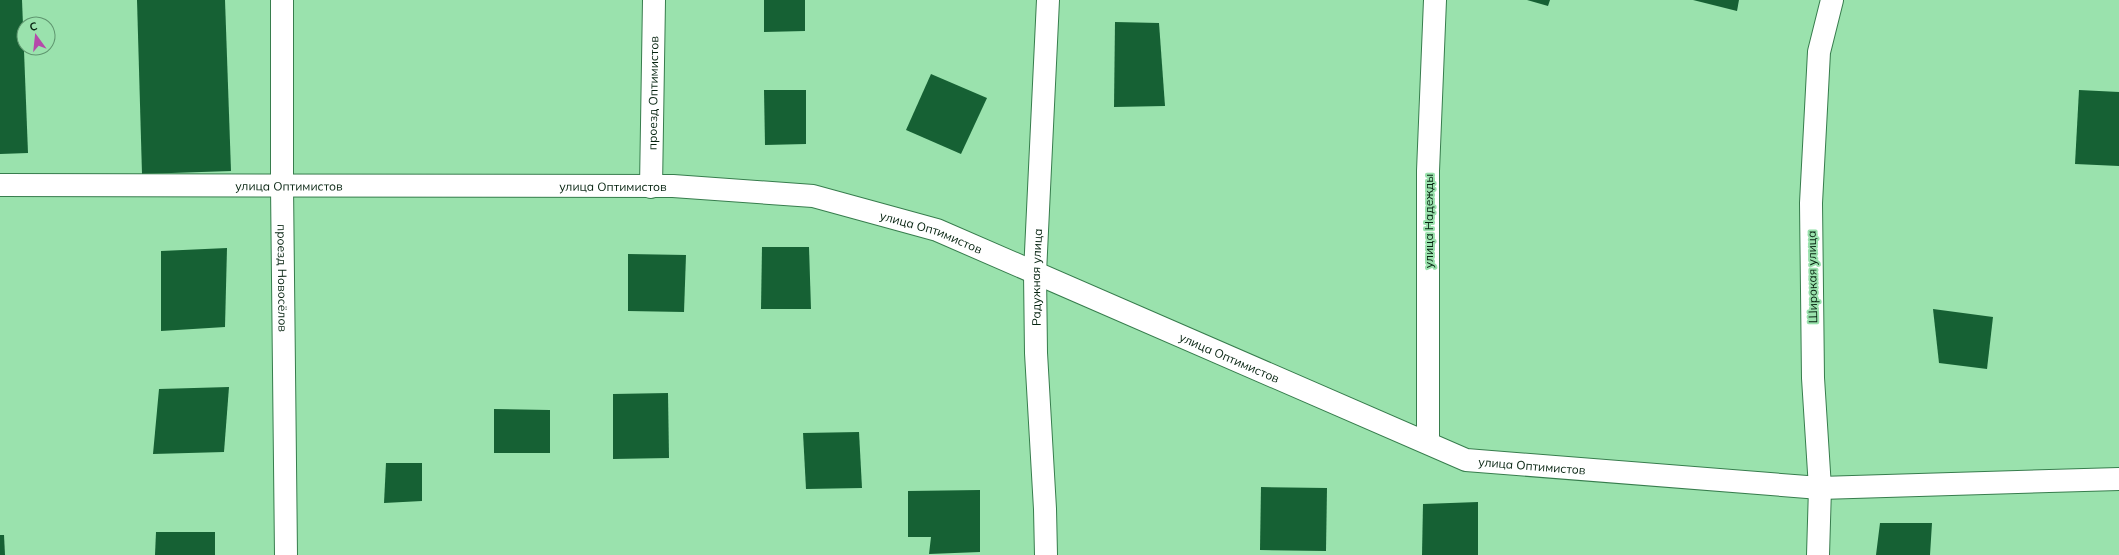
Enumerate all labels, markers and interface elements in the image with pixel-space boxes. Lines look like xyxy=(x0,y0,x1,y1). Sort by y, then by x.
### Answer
north arrow xyxy=(16,16,56,56)
text: С xyxy=(28,18,39,34)
street label: проезд Оптимистов xyxy=(644,36,661,150)
street label: улица Надежды xyxy=(1421,174,1436,268)
street label: улица Оптимистов xyxy=(235,178,343,193)
street label: улица Оптимистов xyxy=(559,178,667,193)
street label: улица Оптимистов xyxy=(878,207,985,256)
street label: проезд Новосёлов xyxy=(275,224,291,332)
street label: Радужная улица xyxy=(1028,228,1045,326)
street label: Широкая улица xyxy=(1804,230,1820,324)
street label: улица Оптимистов xyxy=(1177,329,1282,386)
street label: улица Оптимистов xyxy=(1478,454,1587,477)

